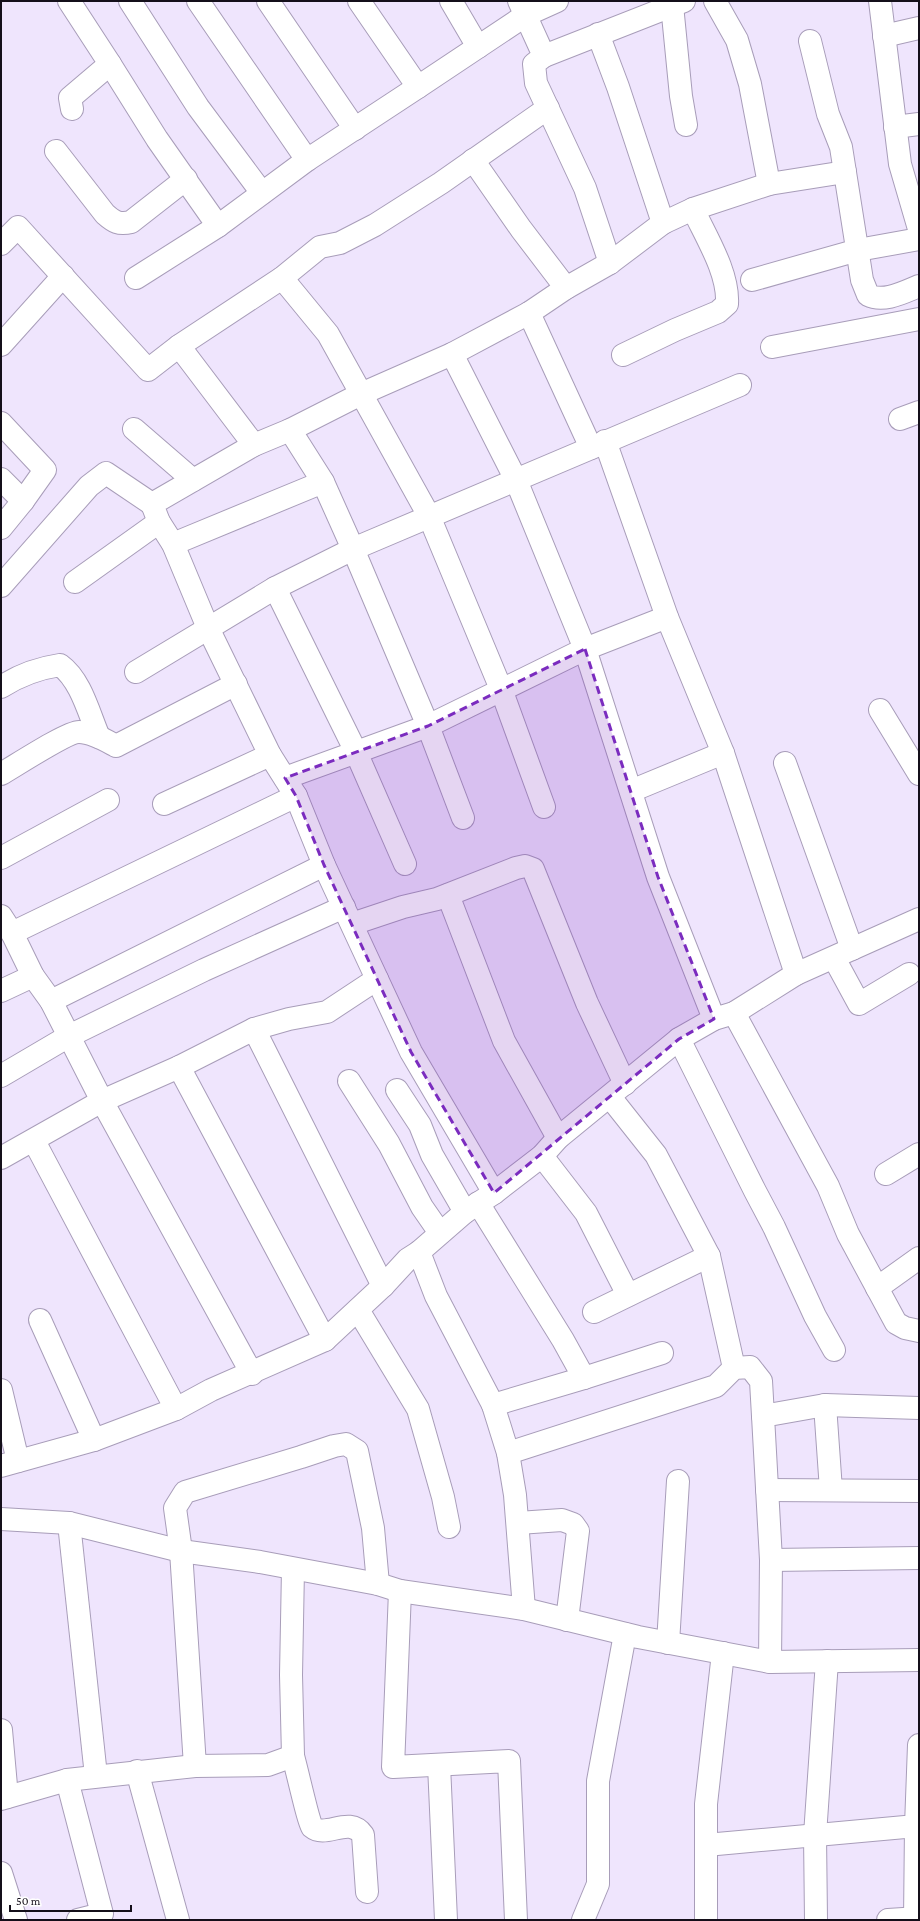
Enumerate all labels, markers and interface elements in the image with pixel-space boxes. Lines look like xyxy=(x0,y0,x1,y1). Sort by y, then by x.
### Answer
scale bar xyxy=(10,1887,131,1913)
text: 50 m xyxy=(16,1894,41,1908)

